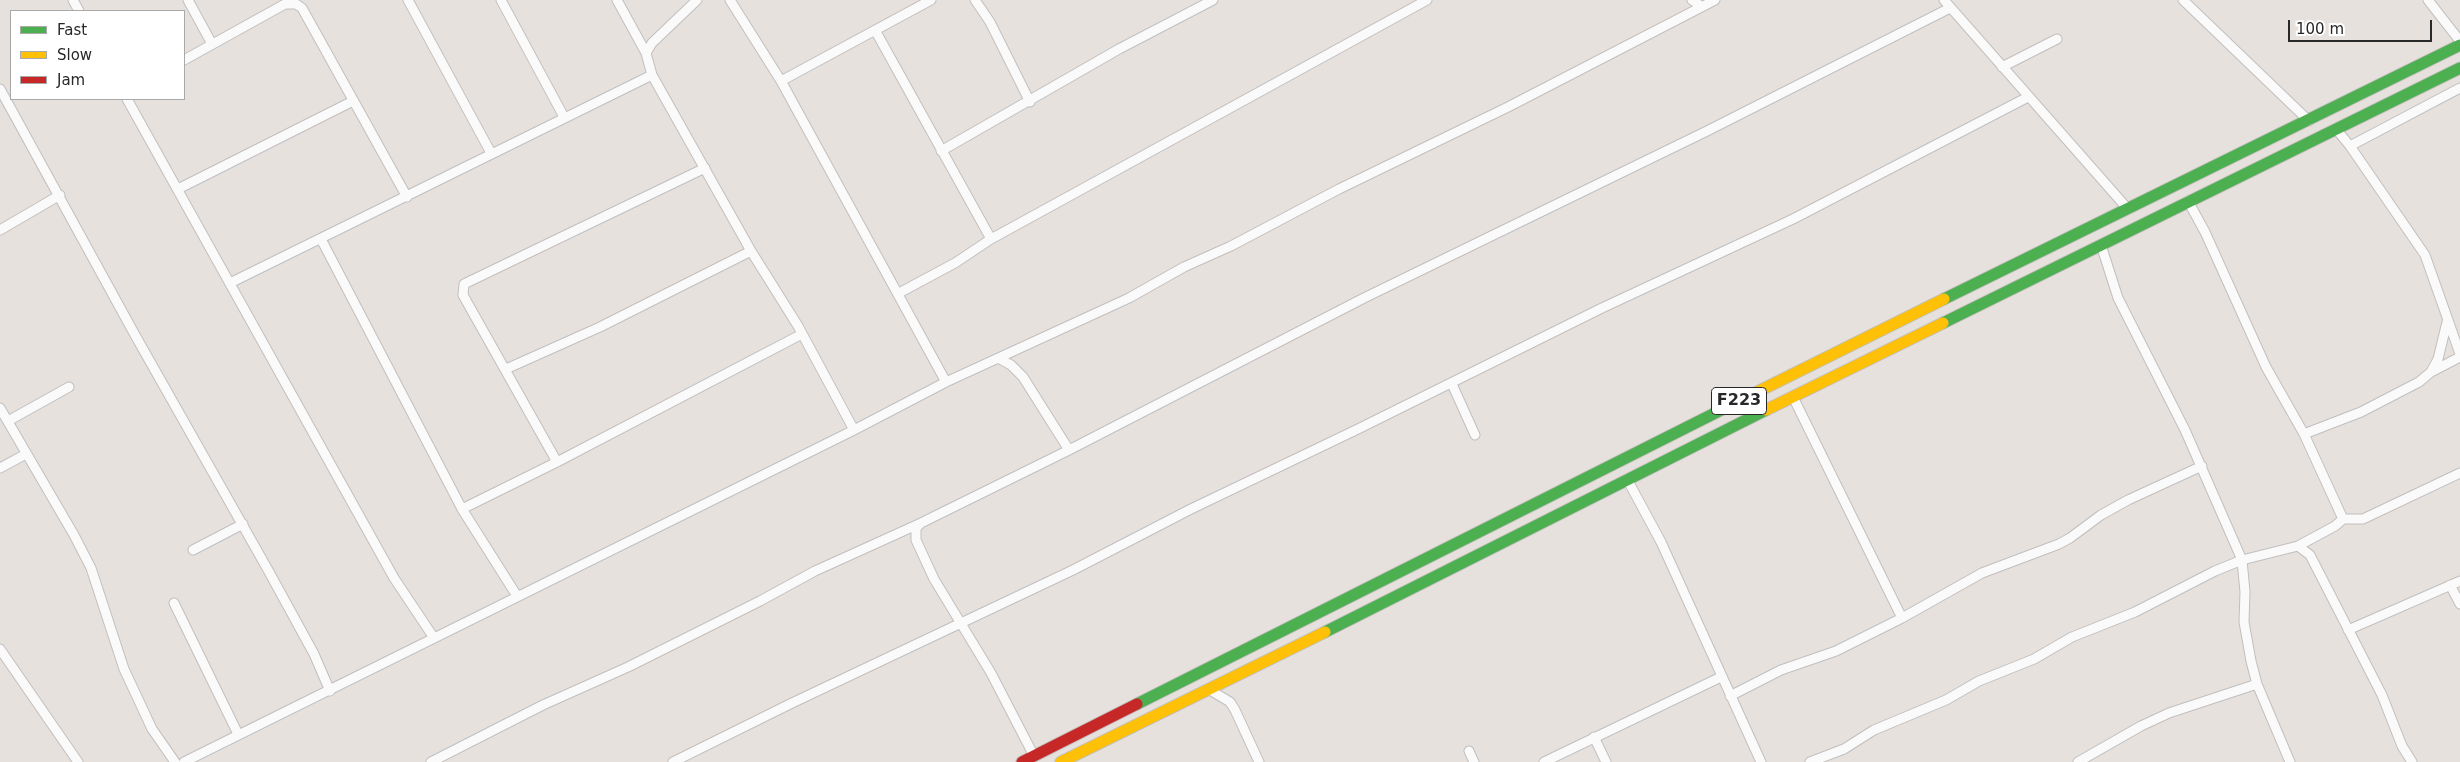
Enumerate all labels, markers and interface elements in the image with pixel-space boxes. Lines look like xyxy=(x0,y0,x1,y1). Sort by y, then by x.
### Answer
legend xyxy=(10,10,185,100)
scale bar xyxy=(2290,10,2434,42)
text: 100 m xyxy=(2296,20,2344,38)
text: Fast xyxy=(57,21,87,39)
text: Slow xyxy=(57,46,92,64)
text: Jam xyxy=(57,71,85,89)
road number: F223 xyxy=(1712,388,1766,414)

